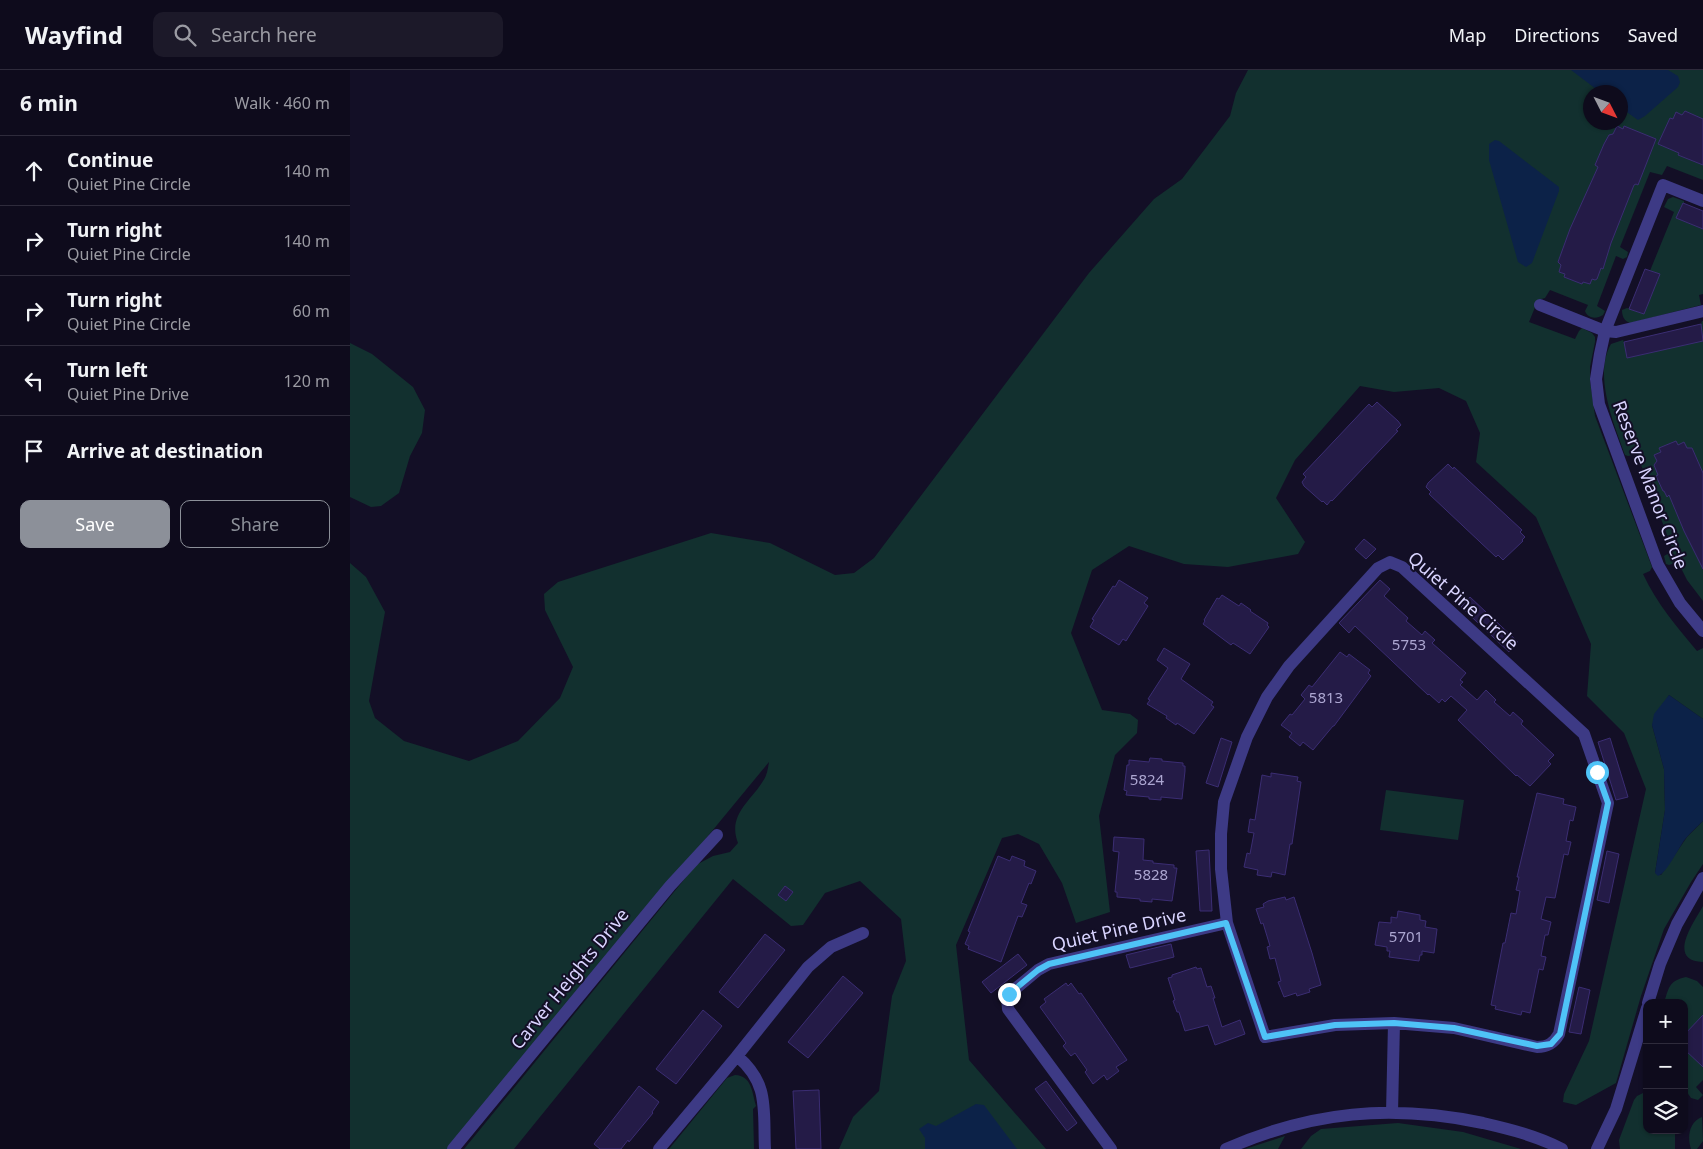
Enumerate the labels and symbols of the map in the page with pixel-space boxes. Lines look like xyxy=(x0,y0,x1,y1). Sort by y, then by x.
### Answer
north arrow xyxy=(1583,85,1628,130)
street label: Reserve Manor Circle xyxy=(1608,397,1694,572)
street label: Quiet Pine Circle xyxy=(1403,546,1524,655)
house number: 5753 xyxy=(1392,634,1426,654)
house number: 5813 xyxy=(1309,687,1343,707)
route start xyxy=(1586,761,1609,784)
house number: 5824 xyxy=(1130,769,1165,789)
house number: 5828 xyxy=(1134,864,1168,884)
street label: Quiet Pine Drive xyxy=(1049,902,1188,956)
street label: Carver Heights Drive xyxy=(505,903,634,1054)
house number: 5701 xyxy=(1389,926,1423,946)
route end xyxy=(998,983,1021,1006)

